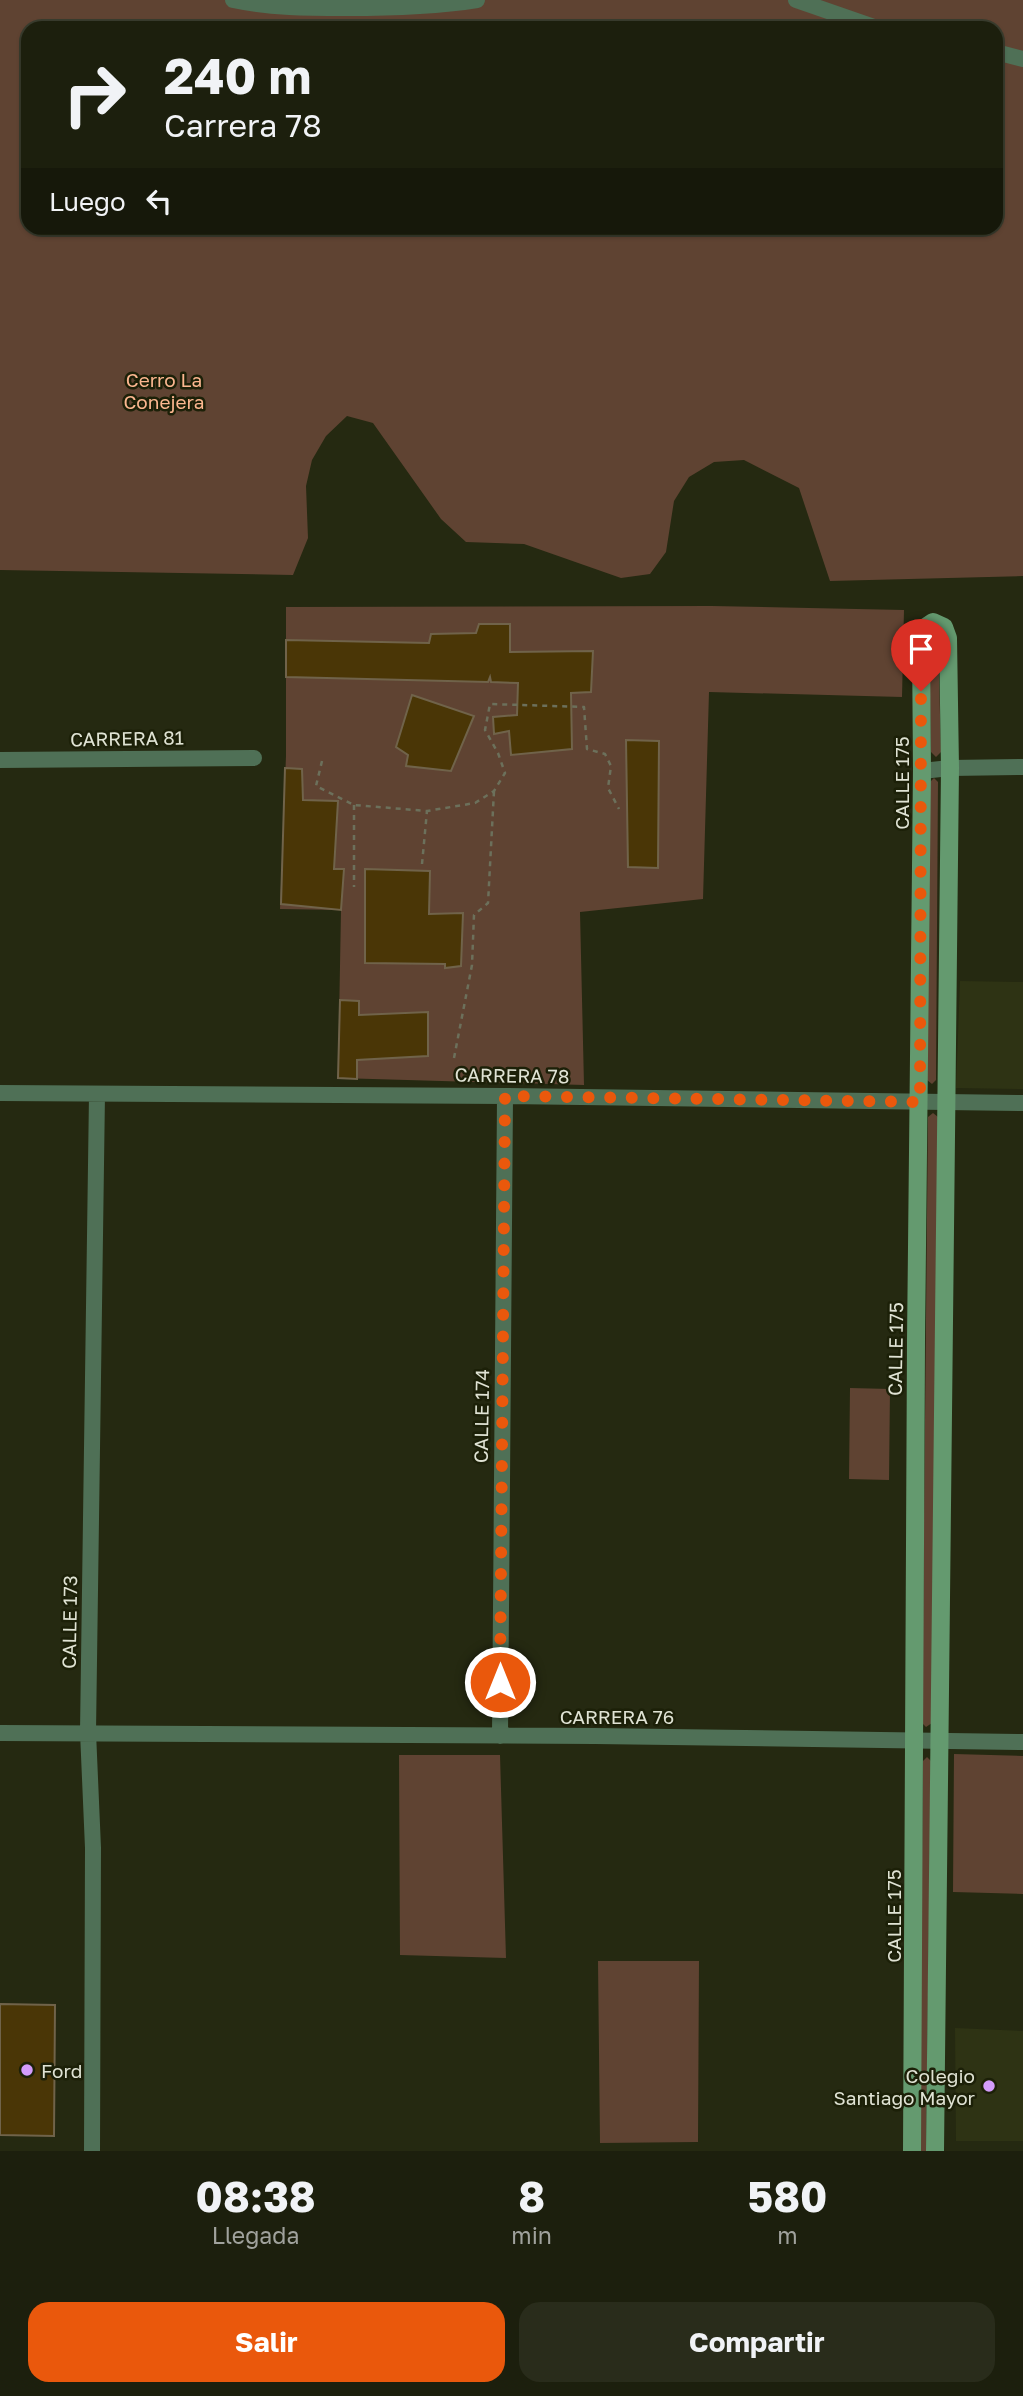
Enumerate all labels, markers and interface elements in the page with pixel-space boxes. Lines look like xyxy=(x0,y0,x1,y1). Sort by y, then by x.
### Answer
text: 240 m xyxy=(164,46,312,105)
icon: right xyxy=(49,49,140,140)
text: Carrera 78 xyxy=(164,106,322,144)
icon: left xyxy=(140,182,178,220)
text: Luego xyxy=(49,186,126,217)
park label: Cerro La Conejera xyxy=(123,368,205,413)
pin xyxy=(891,619,951,691)
icon: arrive xyxy=(902,630,940,668)
street label: CARRERA 81 xyxy=(70,726,184,750)
street label: CALLE 175 xyxy=(890,736,913,830)
street label: CARRERA 78 xyxy=(454,1063,570,1087)
street label: CALLE 175 xyxy=(883,1302,907,1396)
street label: CALLE 174 xyxy=(469,1369,493,1463)
street label: CALLE 173 xyxy=(57,1575,81,1669)
position arrow xyxy=(463,1645,537,1719)
street label: CARRERA 76 xyxy=(560,1705,674,1728)
street label: CALLE 175 xyxy=(882,1869,905,1963)
place label: Ford xyxy=(41,2059,82,2082)
marker: Ford xyxy=(19,2062,35,2078)
place label: Colegio Santiago Mayor xyxy=(834,2064,976,2109)
marker: Colegio Santiago Mayor xyxy=(981,2078,997,2094)
text: 08:38 xyxy=(196,2171,316,2221)
text: 8 xyxy=(518,2171,545,2221)
text: 580 xyxy=(748,2171,827,2221)
text: Llegada xyxy=(212,2221,299,2249)
text: min xyxy=(511,2221,552,2249)
text: m xyxy=(777,2221,798,2249)
button: Salir xyxy=(28,2302,505,2382)
button: Compartir xyxy=(519,2302,995,2382)

